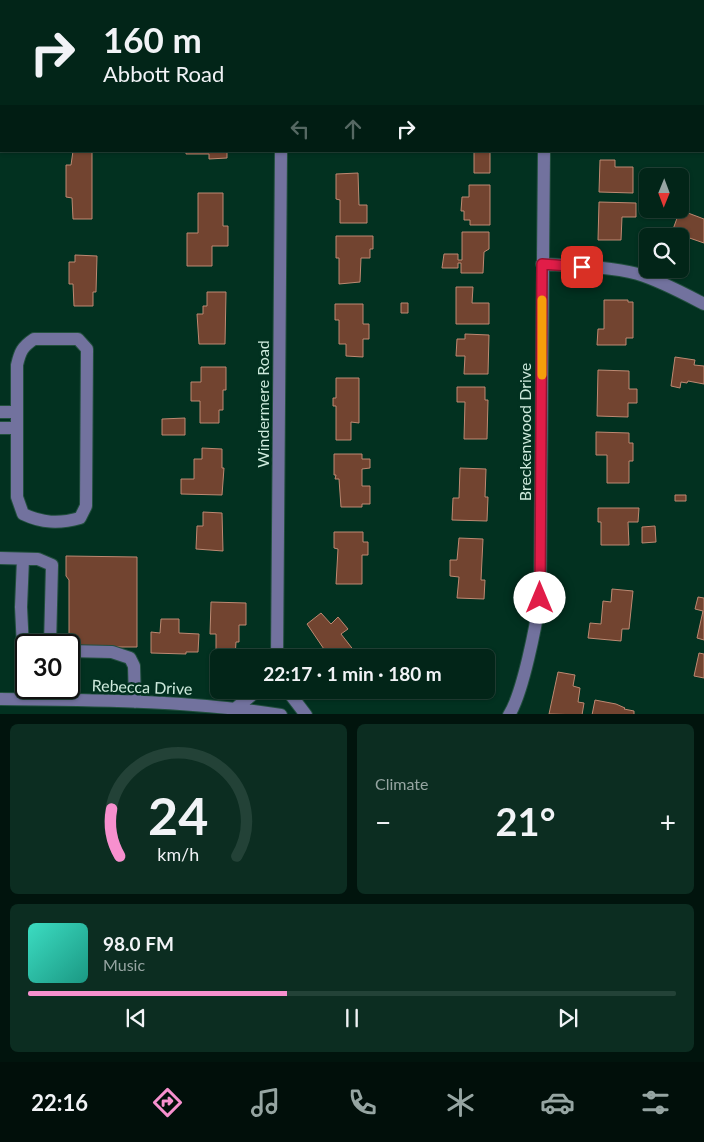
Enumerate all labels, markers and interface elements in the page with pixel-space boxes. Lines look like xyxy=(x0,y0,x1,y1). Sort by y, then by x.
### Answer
text: 160 m xyxy=(103,18,202,60)
icon: right xyxy=(20,20,85,85)
text: Abbott Road xyxy=(103,60,224,87)
icon: left xyxy=(286,115,314,143)
icon: ahead xyxy=(339,115,367,143)
icon: right xyxy=(392,115,420,143)
north arrow xyxy=(639,168,689,218)
map controls xyxy=(639,168,689,278)
button: search xyxy=(639,228,689,278)
pin xyxy=(561,246,603,288)
icon: arrive xyxy=(568,253,596,281)
street label: Windermere Road xyxy=(253,340,272,468)
street label: Breckenwood Drive xyxy=(515,363,534,501)
position arrow xyxy=(513,571,565,623)
speed limit sign: 30 xyxy=(15,634,80,699)
text: 22:17 · 1 min · 180 m xyxy=(263,662,442,685)
street label: Rebecca Drive xyxy=(91,675,193,698)
text: Climate xyxy=(375,774,428,793)
text: 24 xyxy=(148,784,209,846)
text: 21° xyxy=(496,798,555,844)
text: − xyxy=(375,805,391,839)
text: + xyxy=(660,805,676,839)
text: km/h xyxy=(158,843,199,865)
text: 98.0 FM xyxy=(103,932,174,955)
text: Music xyxy=(103,955,145,974)
icon: previous xyxy=(122,1004,150,1032)
icon: pause xyxy=(338,1004,366,1032)
icon: next xyxy=(554,1004,582,1032)
icon: directions xyxy=(150,1085,185,1120)
icon: music xyxy=(248,1085,283,1120)
icon: phone xyxy=(345,1085,380,1120)
icon: climate xyxy=(443,1085,478,1120)
icon: car xyxy=(540,1085,575,1120)
icon: filters xyxy=(638,1085,673,1120)
text: 22:16 xyxy=(31,1089,88,1116)

